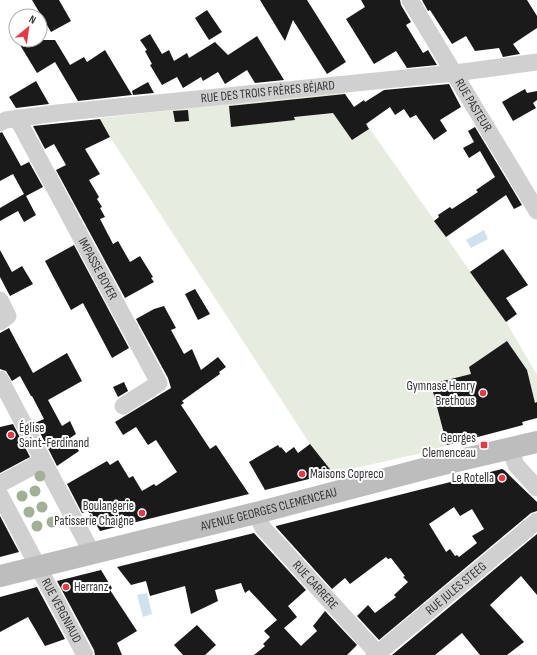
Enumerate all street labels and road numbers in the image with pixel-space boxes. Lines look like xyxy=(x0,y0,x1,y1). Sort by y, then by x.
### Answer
street label: RUE PASTEUR xyxy=(451,76,496,135)
street label: RUE DES TROIS FRÈRES BÉJARD xyxy=(200,77,335,107)
street label: IMPASSE BOYER xyxy=(75,235,121,303)
street label: AVENUE GEORGES CLEMENCEAU xyxy=(198,484,339,535)
street label: RUE CARRERE xyxy=(289,557,342,613)
street label: RUE JULES STEEG xyxy=(422,558,490,618)
street label: RUE VERGNIAUD xyxy=(38,576,85,646)

